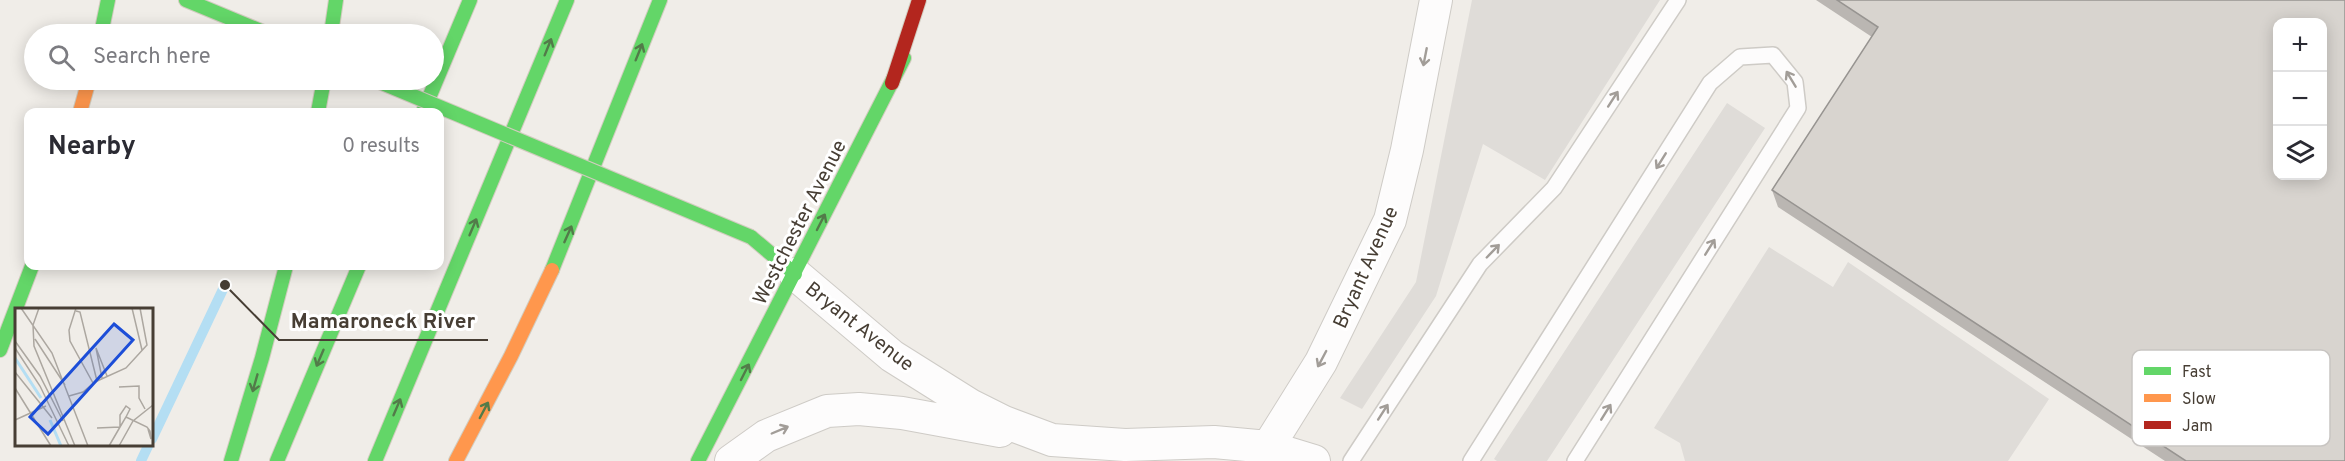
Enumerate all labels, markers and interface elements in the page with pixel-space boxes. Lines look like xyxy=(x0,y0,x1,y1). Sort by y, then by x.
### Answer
map controls xyxy=(2273,18,2327,180)
button: + xyxy=(2273,18,2327,72)
search box xyxy=(24,24,444,90)
one-way arrow xyxy=(543,38,554,57)
icon: search xyxy=(45,41,78,74)
text: Search here xyxy=(93,44,211,71)
one-way arrow xyxy=(634,44,645,62)
one-way arrow xyxy=(1419,47,1430,67)
one-way arrow xyxy=(1785,71,1797,88)
button: − xyxy=(2273,72,2327,126)
one-way arrow xyxy=(1607,91,1619,107)
button: layers xyxy=(2273,126,2327,180)
text: Nearby xyxy=(48,131,136,164)
text: 0 results xyxy=(342,134,420,160)
street label: Westchester Avenue xyxy=(748,136,854,310)
one-way arrow xyxy=(1654,152,1666,169)
street label: Bryant Avenue xyxy=(1328,203,1405,333)
one-way arrow xyxy=(816,213,828,231)
one-way arrow xyxy=(468,218,479,237)
one-way arrow xyxy=(563,225,574,243)
one-way arrow xyxy=(1705,239,1717,256)
one-way arrow xyxy=(1485,244,1500,259)
street label: Bryant Avenue xyxy=(799,277,919,378)
callout: Mamaroneck River xyxy=(279,301,488,340)
inset map xyxy=(15,308,153,446)
text: Mamaroneck River xyxy=(291,309,475,336)
one-way arrow xyxy=(314,348,325,367)
one-way arrow xyxy=(1316,350,1328,367)
legend xyxy=(2132,350,2330,446)
one-way arrow xyxy=(739,363,751,381)
text: Fast xyxy=(2182,363,2212,383)
one-way arrow xyxy=(249,373,260,392)
text: Slow xyxy=(2182,390,2216,410)
one-way arrow xyxy=(393,398,404,416)
one-way arrow xyxy=(479,401,490,419)
one-way arrow xyxy=(1377,404,1389,421)
one-way arrow xyxy=(1600,404,1612,420)
text: Jam xyxy=(2182,417,2213,437)
one-way arrow xyxy=(770,424,788,435)

